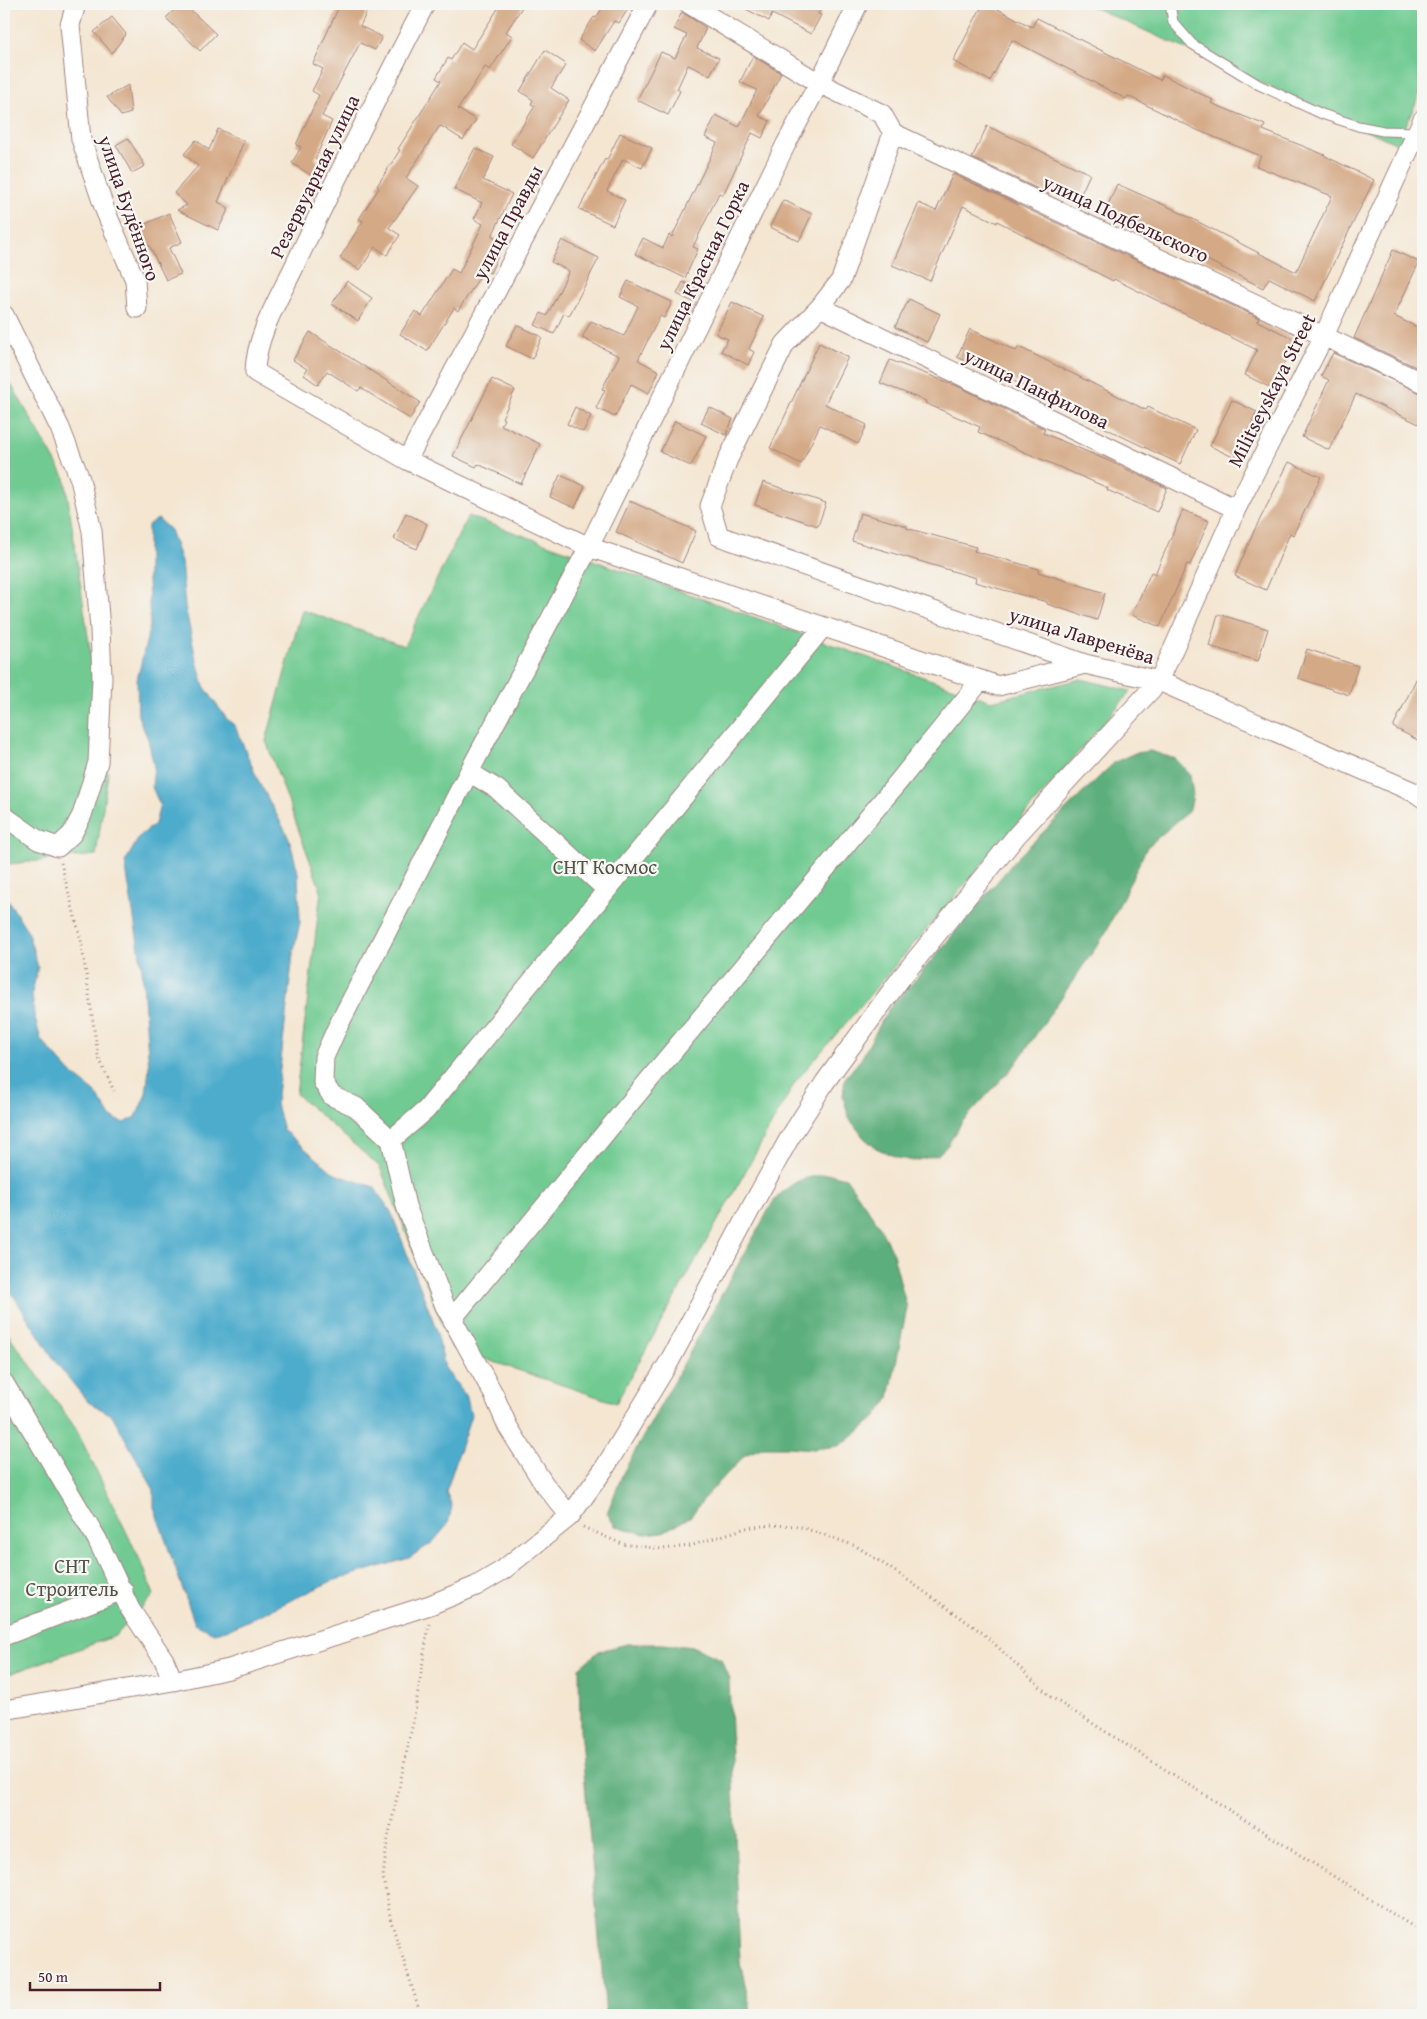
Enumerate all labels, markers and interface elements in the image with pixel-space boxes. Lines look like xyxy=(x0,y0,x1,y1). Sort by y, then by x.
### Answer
street label: Резервуарная улица xyxy=(262,89,366,263)
street label: улица Будённого xyxy=(91,130,168,285)
street label: улица Правды xyxy=(464,159,549,285)
street label: улица Подбельского xyxy=(1037,166,1214,269)
street label: улица Красная Горка xyxy=(648,175,756,356)
street label: Militseyskaya Street xyxy=(1220,308,1322,472)
street label: улица Панфилова xyxy=(959,340,1115,436)
street label: улица Лавренёва xyxy=(1005,599,1159,671)
park label: СНТ Космос xyxy=(553,852,657,881)
park label: СНТ Строитель xyxy=(26,1551,118,1603)
scale bar xyxy=(30,1959,160,1991)
text: 50 m xyxy=(38,1966,69,1987)

